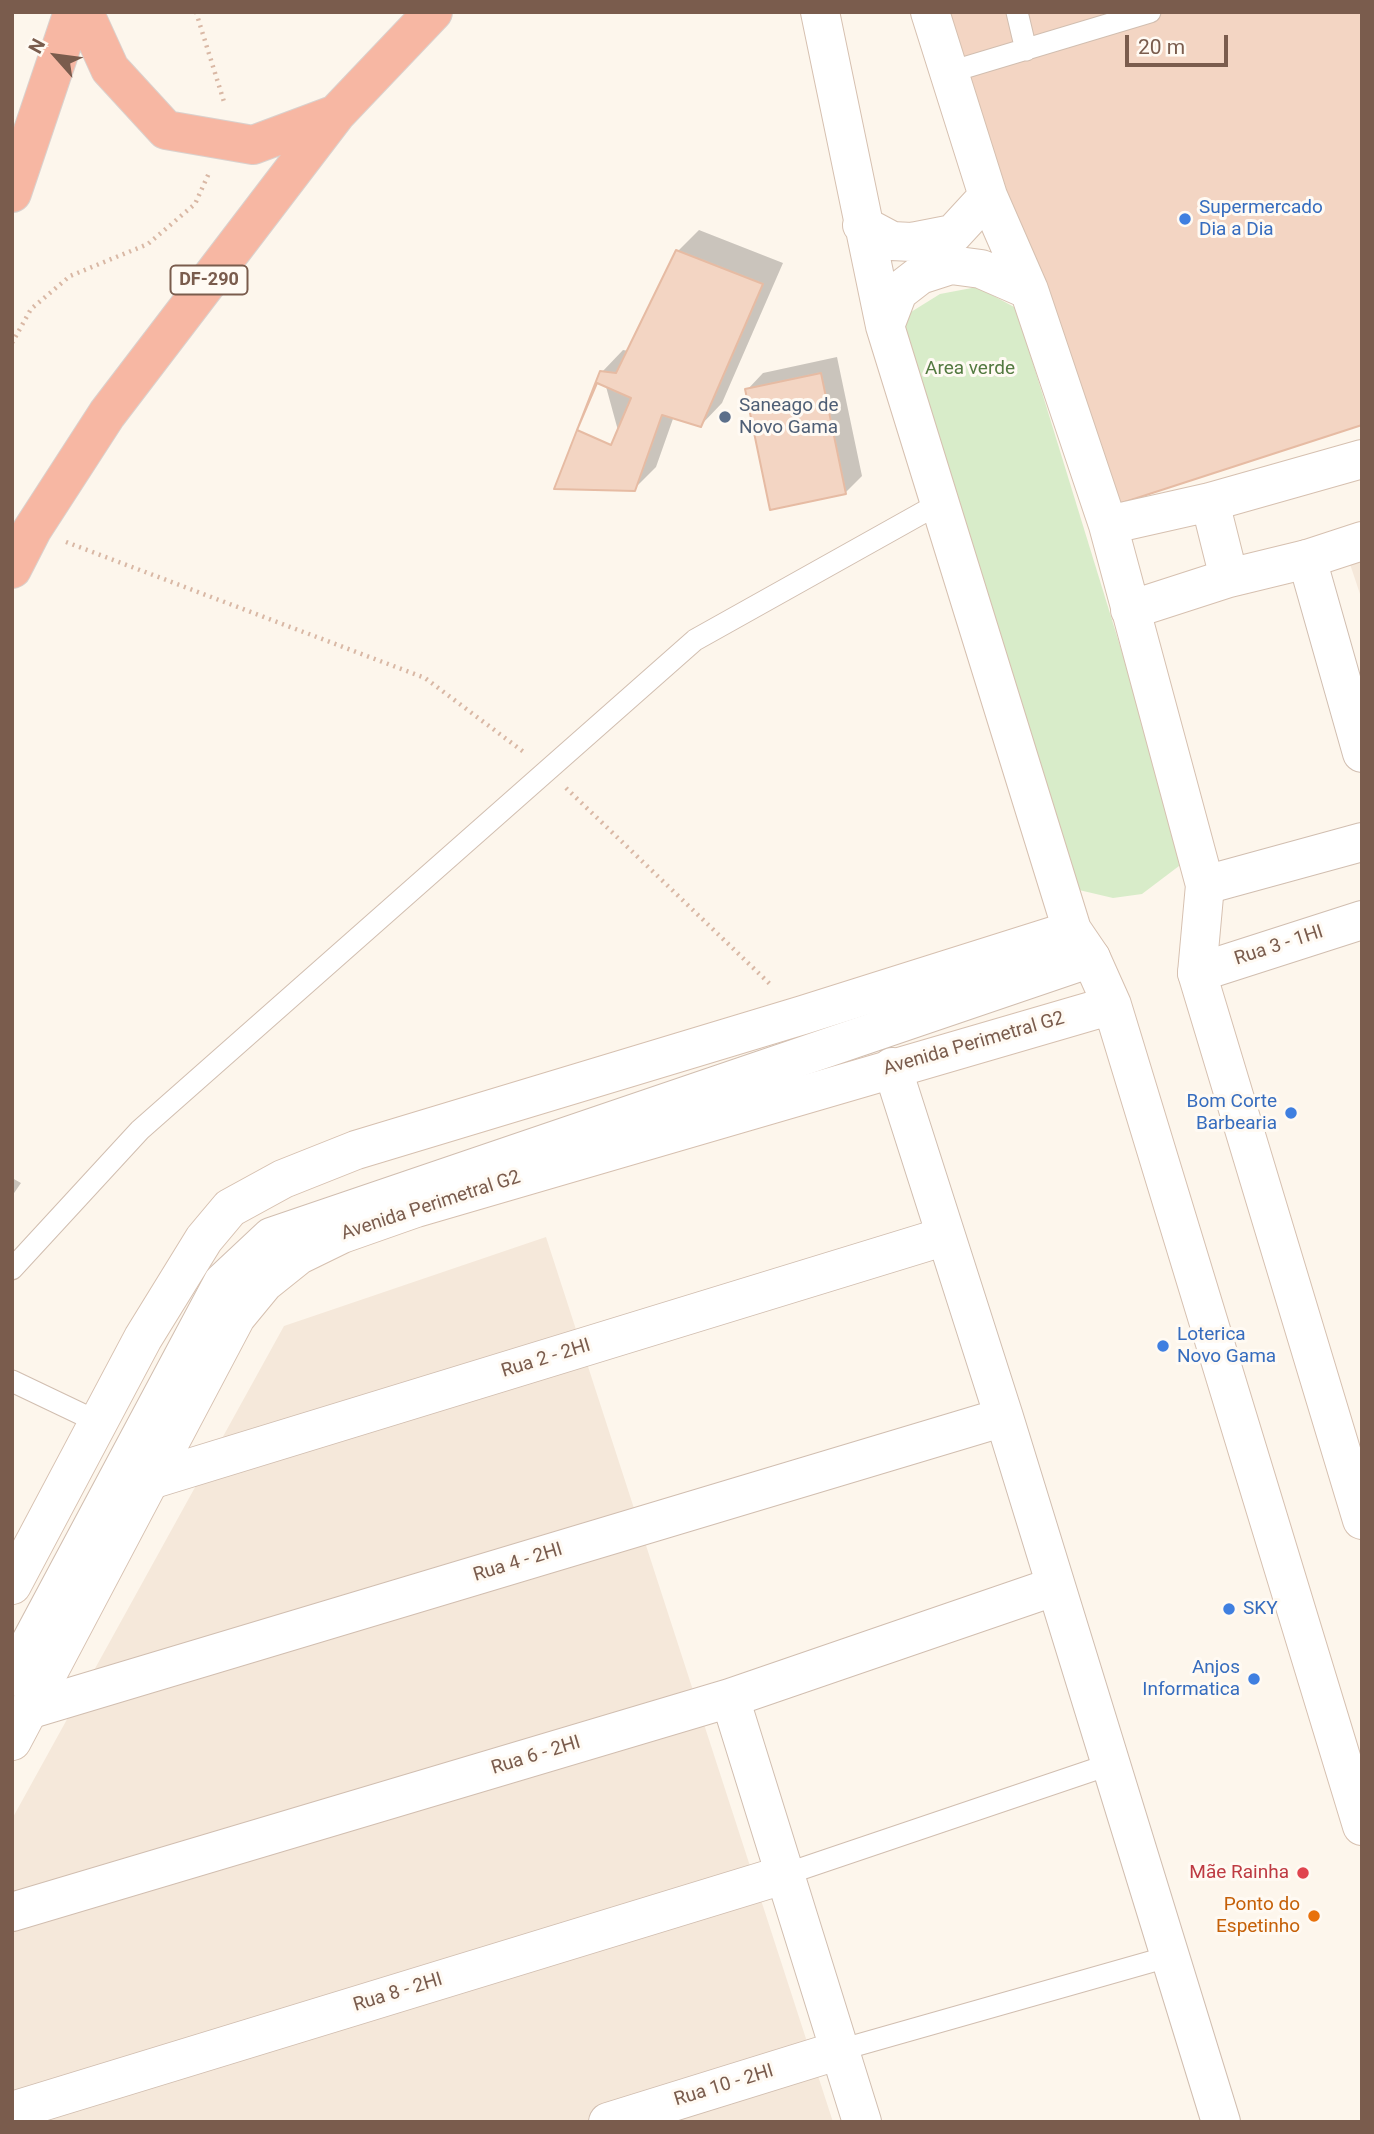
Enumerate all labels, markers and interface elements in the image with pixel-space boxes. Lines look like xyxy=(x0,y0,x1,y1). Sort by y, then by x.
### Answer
north arrow xyxy=(21,21,91,91)
scale bar xyxy=(1129,21,1232,65)
text: N xyxy=(24,35,50,57)
text: 20 m xyxy=(1138,35,1185,59)
place label: Supermercado Dia a Dia xyxy=(1199,197,1323,241)
marker: Supermercado Dia a Dia xyxy=(1177,211,1193,227)
road number: DF-290 xyxy=(170,266,248,294)
park label: Area verde xyxy=(925,358,1015,380)
place label: Saneago de Novo Gama xyxy=(739,395,839,439)
marker: Saneago de Novo Gama xyxy=(717,409,733,425)
street label: Rua 3 - 1HI xyxy=(1232,921,1326,971)
street label: Avenida Perimetral G2 xyxy=(881,1007,1067,1081)
place label: Bom Corte Barbearia xyxy=(1187,1091,1277,1135)
marker: Bom Corte Barbearia xyxy=(1283,1105,1299,1121)
street label: Avenida Perimetral G2 xyxy=(338,1166,524,1246)
place label: Loterica Novo Gama xyxy=(1177,1324,1276,1368)
street label: Rua 2 - 2HI xyxy=(499,1335,593,1383)
marker: Loterica Novo Gama xyxy=(1155,1338,1171,1354)
street label: Rua 4 - 2HI xyxy=(471,1539,565,1587)
place label: SKY xyxy=(1243,1598,1278,1620)
marker: SKY xyxy=(1221,1601,1237,1617)
place label: Anjos Informatica xyxy=(1142,1657,1240,1701)
marker: Anjos Informatica xyxy=(1246,1671,1262,1687)
street label: Rua 6 - 2HI xyxy=(489,1732,583,1780)
place label: Mãe Rainha xyxy=(1189,1862,1289,1884)
marker: Mãe Rainha xyxy=(1295,1865,1311,1881)
place label: Ponto do Espetinho xyxy=(1216,1894,1300,1938)
marker: Ponto do Espetinho xyxy=(1306,1908,1322,1924)
street label: Rua 8 - 2HI xyxy=(351,1969,445,2017)
street label: Rua 10 - 2HI xyxy=(672,2060,776,2112)

